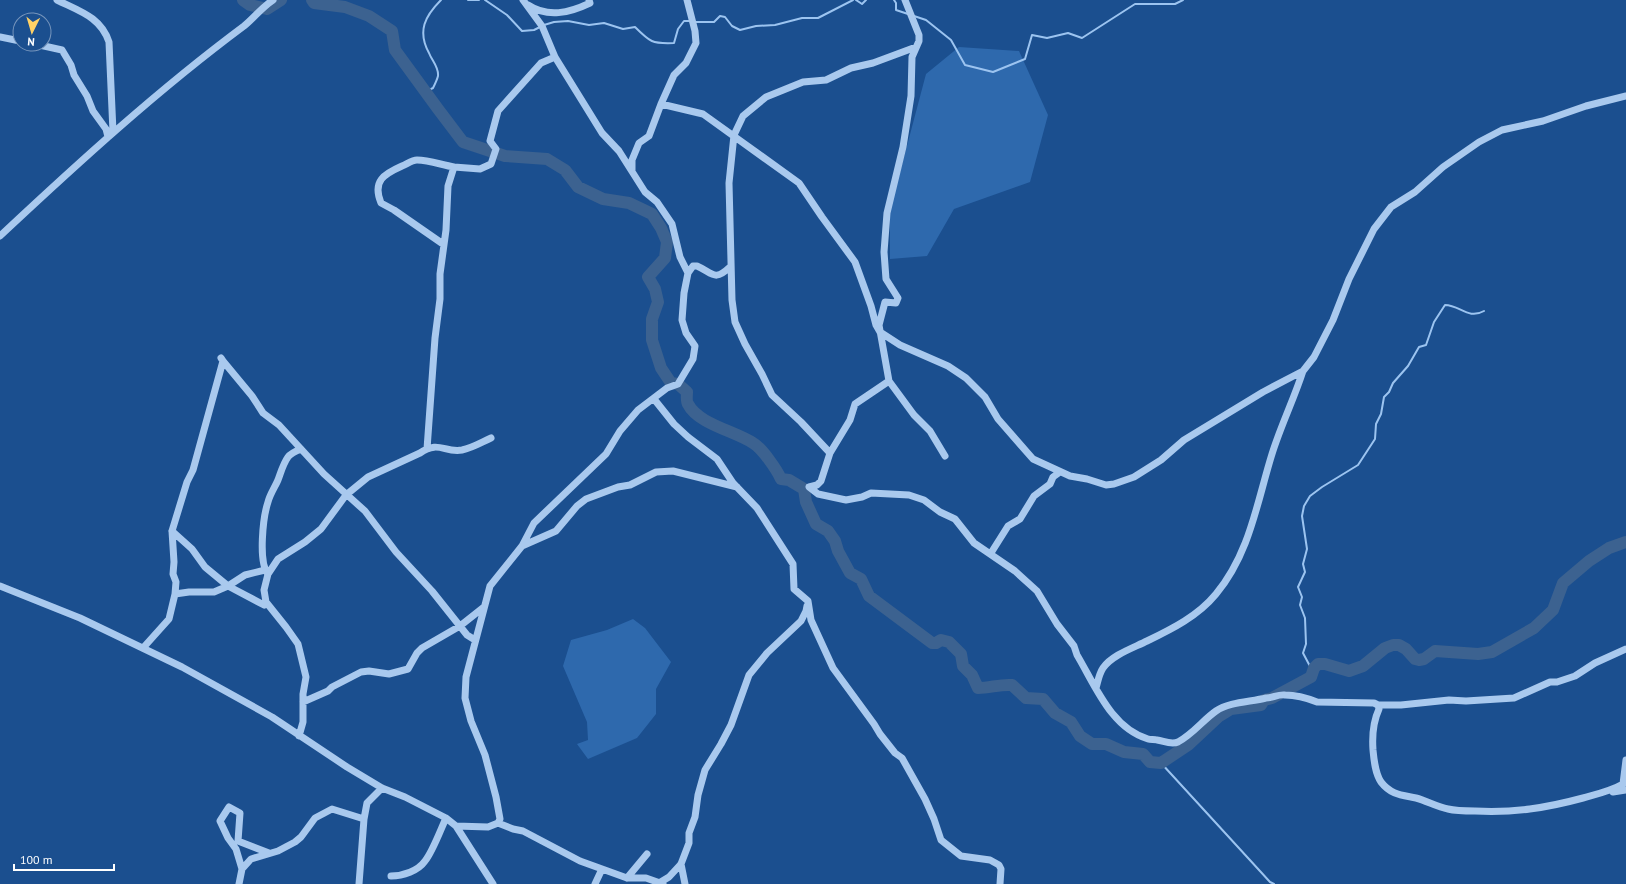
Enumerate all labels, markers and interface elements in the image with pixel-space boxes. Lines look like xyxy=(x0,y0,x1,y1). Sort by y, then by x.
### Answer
north arrow xyxy=(12,12,52,52)
text: N xyxy=(27,35,35,49)
scale bar xyxy=(14,846,114,872)
text: 100 m xyxy=(20,852,53,867)

